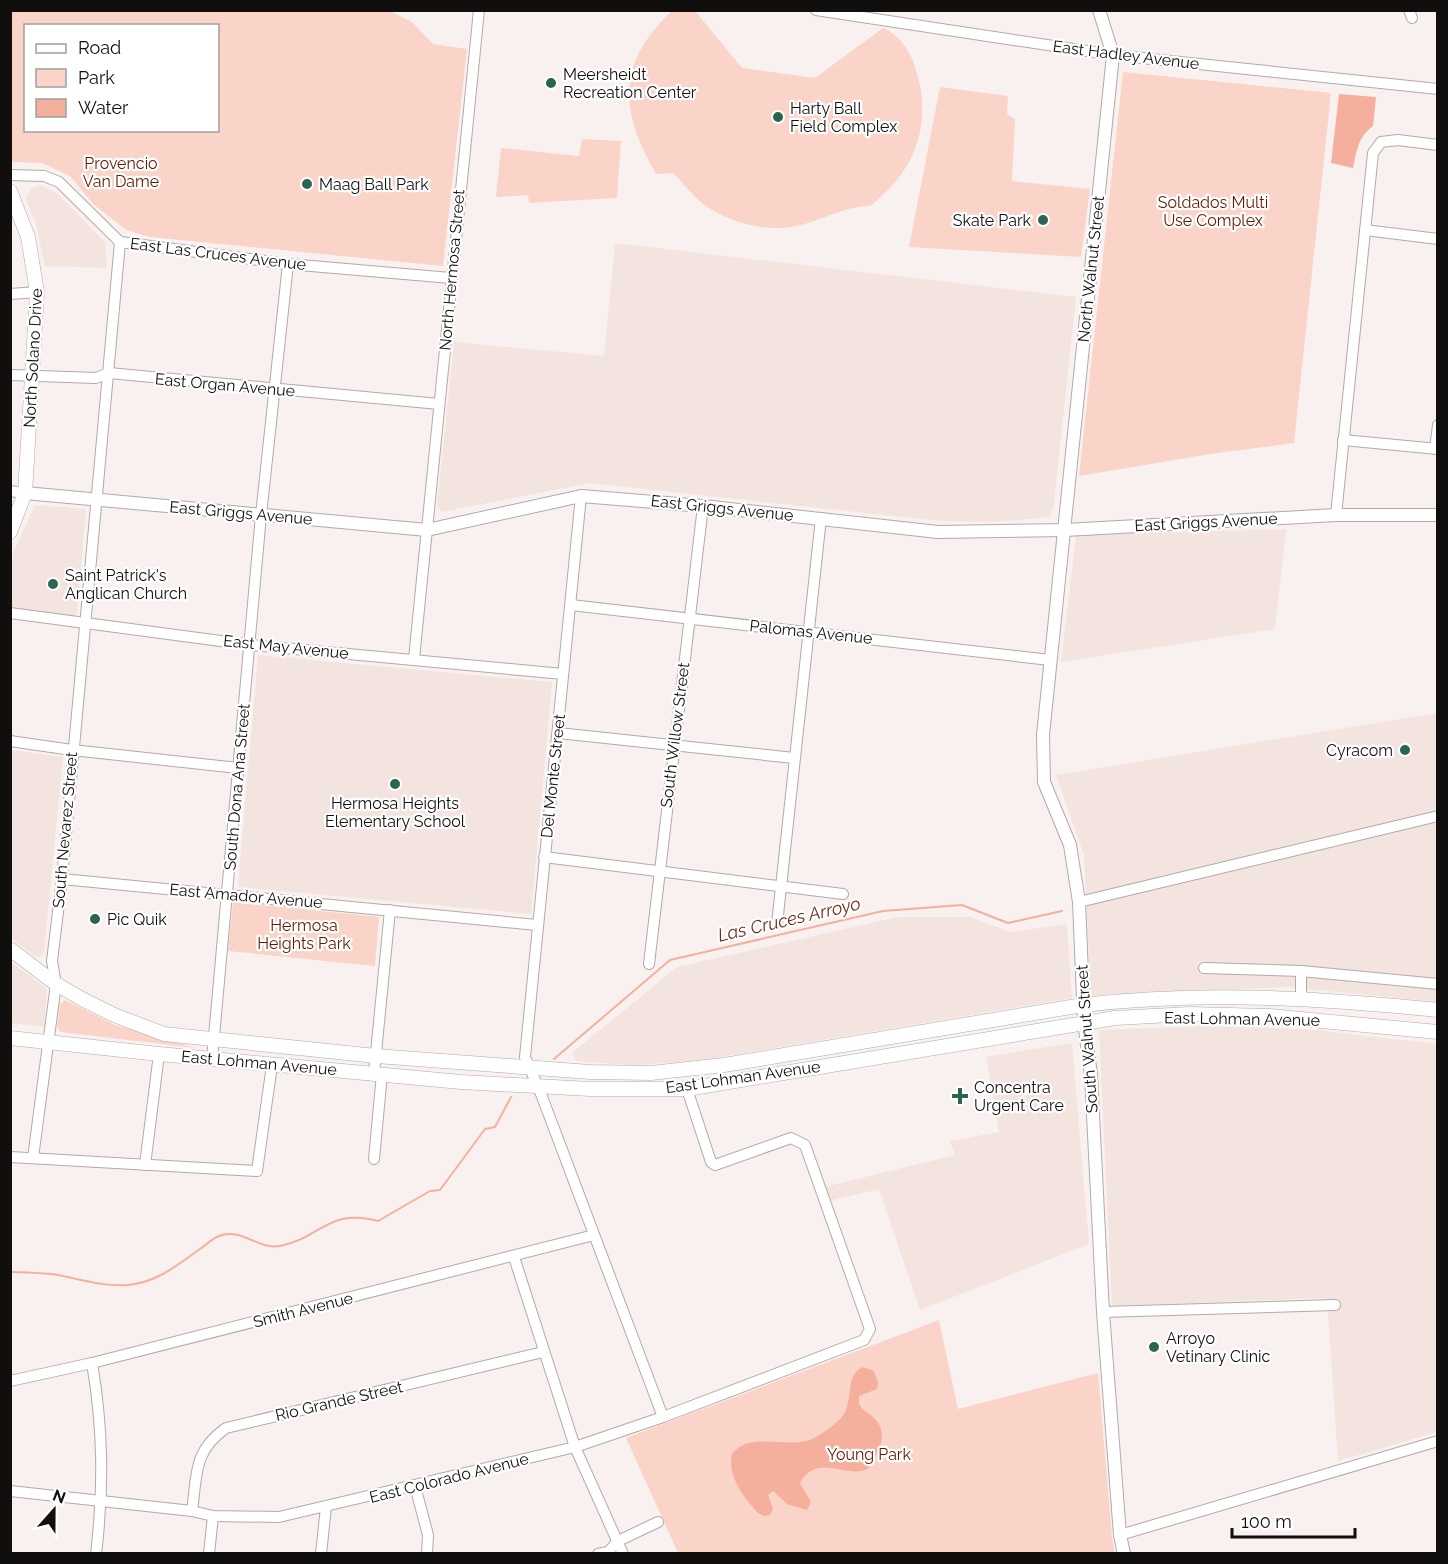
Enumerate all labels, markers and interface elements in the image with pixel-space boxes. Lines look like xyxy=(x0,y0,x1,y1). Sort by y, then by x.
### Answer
legend xyxy=(24,24,219,132)
text: Road xyxy=(78,37,121,58)
street label: East Hadley Avenue xyxy=(1052,37,1200,73)
place label: Meersheidt Recreation Center xyxy=(563,65,697,102)
text: Park xyxy=(78,67,115,88)
marker: Meersheidt Recreation Center xyxy=(544,76,558,90)
text: Water xyxy=(78,97,129,118)
place label: Harty Ball Field Complex xyxy=(790,99,897,136)
marker: Harty Ball Field Complex xyxy=(771,110,785,124)
park label: Provencio Van Dame xyxy=(83,154,159,191)
place label: Maag Ball Park xyxy=(319,175,429,194)
marker: Maag Ball Park xyxy=(300,177,314,191)
street label: North Hermosa Street xyxy=(435,188,469,351)
park label: Soldados Multi Use Complex xyxy=(1158,193,1268,230)
street label: North Walnut Street xyxy=(1074,194,1108,343)
place label: Skate Park xyxy=(953,211,1032,230)
marker: Skate Park xyxy=(1036,213,1050,227)
street label: East Las Cruces Avenue xyxy=(129,234,307,274)
street label: North Solano Drive xyxy=(20,288,46,428)
street label: East Organ Avenue xyxy=(154,369,296,401)
street label: East Griggs Avenue xyxy=(650,491,794,525)
street label: East Griggs Avenue xyxy=(169,497,313,529)
street label: East Griggs Avenue xyxy=(1134,509,1278,535)
place label: Saint Patrick's Anglican Church xyxy=(65,566,187,603)
marker: Saint Patrick's Anglican Church xyxy=(46,577,60,591)
street label: Palomas Avenue xyxy=(749,616,873,648)
street label: East May Avenue xyxy=(222,631,350,663)
street label: South Willow Street xyxy=(657,661,693,809)
street label: South Dona Ana Street xyxy=(220,702,254,871)
street label: Del Monte Street xyxy=(537,712,569,839)
place label: Cyracom xyxy=(1326,741,1393,760)
marker: Cyracom xyxy=(1398,743,1412,757)
street label: South Nevarez Street xyxy=(49,750,81,909)
marker: Hermosa Heights Elementary School xyxy=(388,777,402,791)
place label: Hermosa Heights Elementary School xyxy=(325,794,466,831)
street label: East Amador Avenue xyxy=(169,880,323,912)
water label: Las Cruces Arroyo xyxy=(716,892,862,946)
place label: Pic Quik xyxy=(107,910,167,929)
marker: Pic Quik xyxy=(88,912,102,926)
park label: Hermosa Heights Park xyxy=(257,916,351,953)
street label: South Walnut Street xyxy=(1072,964,1102,1114)
street label: East Lohman Avenue xyxy=(1164,1008,1320,1030)
street label: East Lohman Avenue xyxy=(180,1047,338,1079)
street label: East Lohman Avenue xyxy=(664,1057,822,1097)
place label: Concentra Urgent Care xyxy=(974,1078,1064,1115)
marker: Concentra Urgent Care xyxy=(951,1087,969,1105)
street label: Smith Avenue xyxy=(251,1288,355,1332)
place label: Arroyo Vetinary Clinic xyxy=(1166,1329,1271,1366)
marker: Arroyo Vetinary Clinic xyxy=(1147,1340,1161,1354)
street label: Rio Grande Street xyxy=(273,1377,405,1425)
park label: Young Park xyxy=(827,1445,911,1464)
street label: East Colorado Avenue xyxy=(367,1449,531,1507)
north arrow xyxy=(24,1480,84,1540)
text: N xyxy=(50,1485,68,1508)
scale bar xyxy=(1232,1501,1355,1539)
text: 100 m xyxy=(1241,1511,1292,1532)

